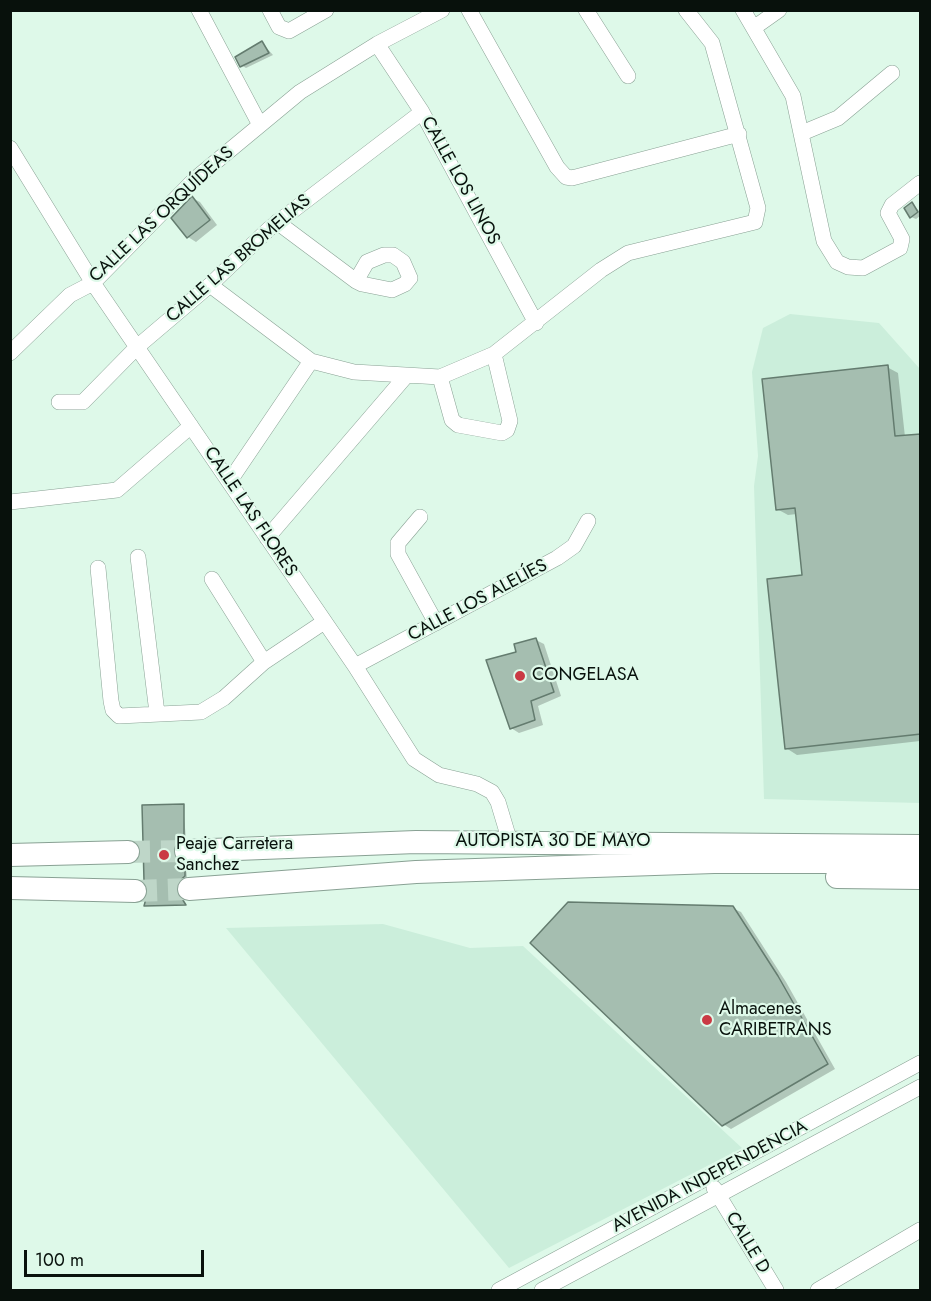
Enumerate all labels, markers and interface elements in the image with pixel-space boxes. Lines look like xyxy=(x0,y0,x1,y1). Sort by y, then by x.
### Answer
street label: CALLE LOS LINOS xyxy=(416,113,504,249)
street label: CALLE LAS ORQUÍDEAS xyxy=(85,143,239,287)
street label: CALLE LAS BROMELIAS xyxy=(162,190,316,328)
street label: CALLE LAS FLORES xyxy=(199,443,301,581)
street label: CALLE LOS ALELÍES xyxy=(405,555,551,647)
place label: CONGELASA xyxy=(532,665,639,687)
marker: CONGELASA xyxy=(513,669,527,683)
street label: AUTOPISTA 30 DE MAYO xyxy=(455,831,651,853)
place label: Peaje Carretera Sanchez xyxy=(176,834,293,876)
marker: Peaje Carretera Sanchez xyxy=(157,848,171,862)
place label: Almacenes CARIBETRANS xyxy=(719,999,832,1042)
marker: Almacenes CARIBETRANS xyxy=(700,1013,714,1027)
street label: AVENIDA INDEPENDENCIA xyxy=(609,1116,811,1238)
street label: CALLE D xyxy=(720,1208,774,1278)
scale bar xyxy=(27,1238,207,1276)
text: 100 m xyxy=(35,1247,84,1273)

